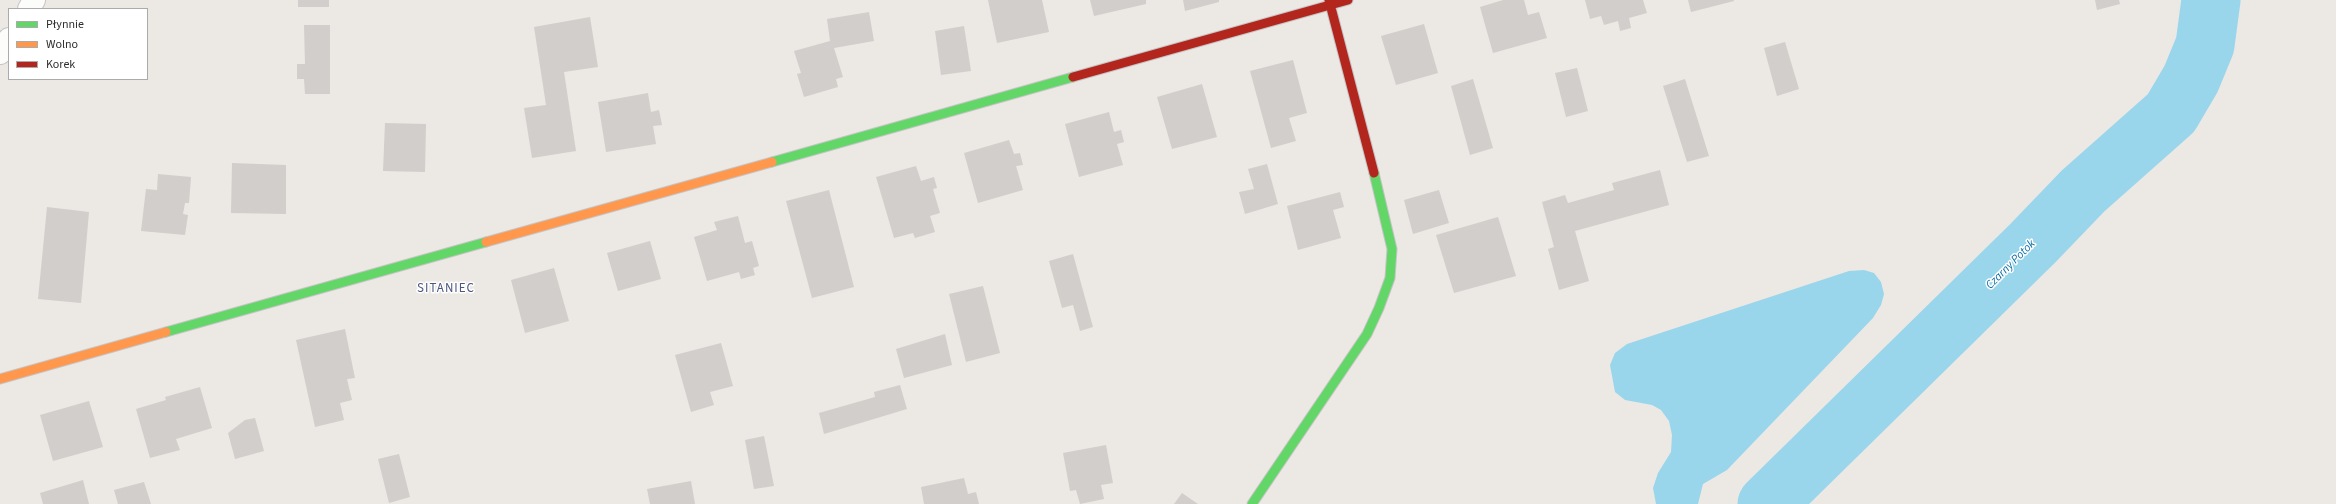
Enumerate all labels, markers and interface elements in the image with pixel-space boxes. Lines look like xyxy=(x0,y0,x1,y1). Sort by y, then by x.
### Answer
legend xyxy=(8,8,148,80)
text: Płynnie xyxy=(46,16,84,33)
text: Wolno xyxy=(46,36,78,53)
text: Korek xyxy=(46,56,75,73)
water label: Czarny Potok xyxy=(1983,237,2039,293)
district label: SITANIEC xyxy=(417,281,475,297)

